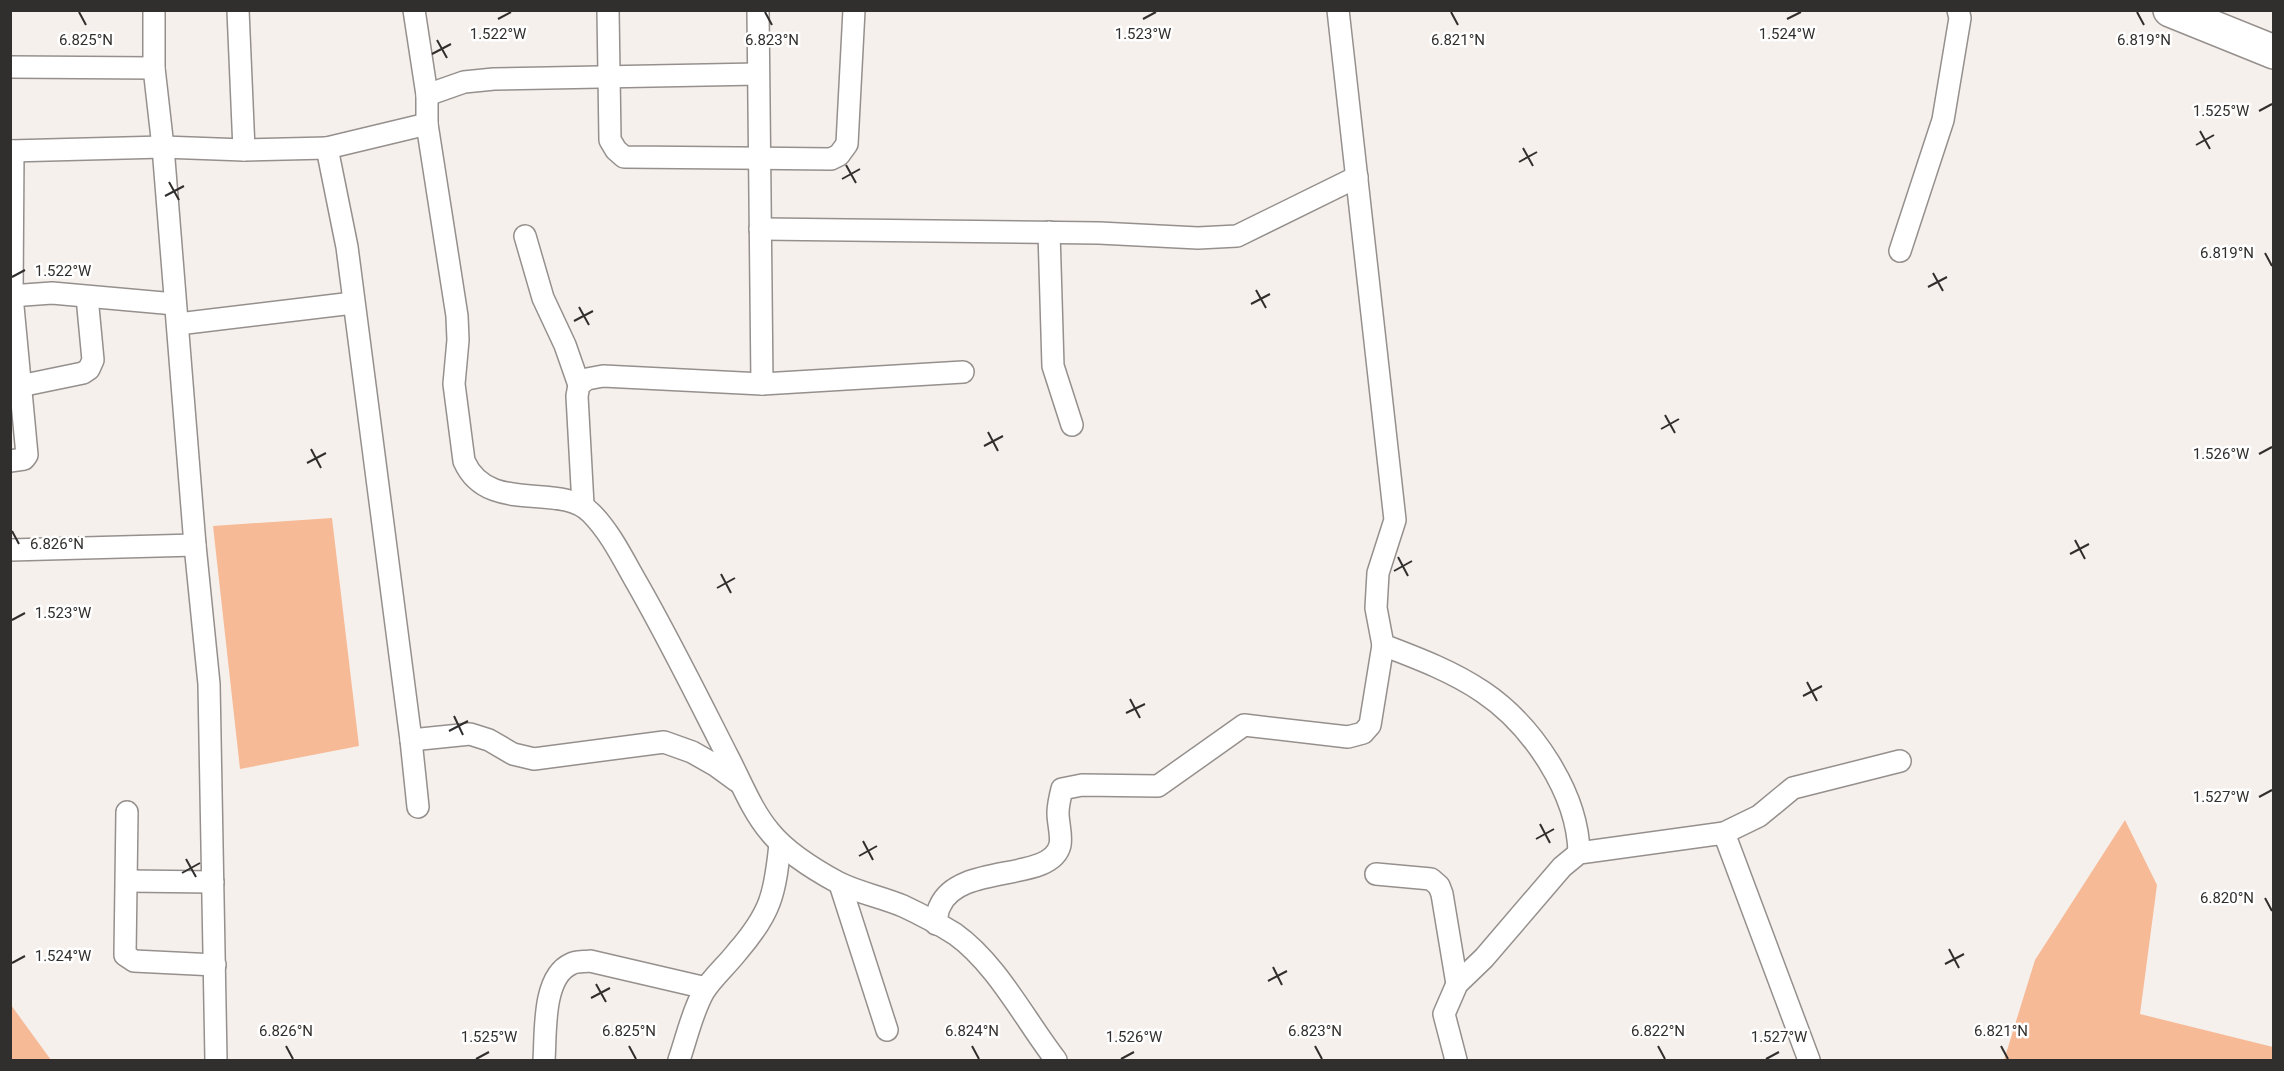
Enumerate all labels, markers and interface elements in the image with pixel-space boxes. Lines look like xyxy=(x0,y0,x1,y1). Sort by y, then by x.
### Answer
text: 1.522°W xyxy=(470,25,526,43)
text: 1.523°W xyxy=(1115,25,1171,43)
text: 1.524°W xyxy=(1759,25,1815,43)
text: 6.825°N xyxy=(59,31,113,49)
text: 6.823°N xyxy=(745,31,799,49)
text: 6.821°N xyxy=(1431,31,1485,49)
text: 6.819°N xyxy=(2117,31,2171,49)
text: 1.525°W xyxy=(2193,102,2249,120)
text: 6.819°N xyxy=(2200,244,2254,262)
text: 1.522°W xyxy=(35,262,91,280)
text: 1.526°W xyxy=(2193,445,2249,463)
text: 6.826°N xyxy=(30,535,84,553)
text: 1.523°W xyxy=(35,604,91,622)
text: 1.527°W xyxy=(2193,788,2249,806)
text: 6.820°N xyxy=(2200,889,2254,907)
text: 1.524°W xyxy=(35,947,91,965)
text: 6.826°N xyxy=(259,1022,313,1040)
text: 6.825°N xyxy=(602,1022,656,1040)
text: 6.824°N xyxy=(945,1022,999,1040)
text: 6.823°N xyxy=(1288,1022,1342,1040)
text: 6.822°N xyxy=(1631,1022,1685,1040)
text: 6.821°N xyxy=(1974,1022,2028,1040)
text: 1.525°W xyxy=(461,1028,517,1046)
text: 1.526°W xyxy=(1106,1028,1162,1046)
text: 1.527°W xyxy=(1751,1028,1807,1046)

